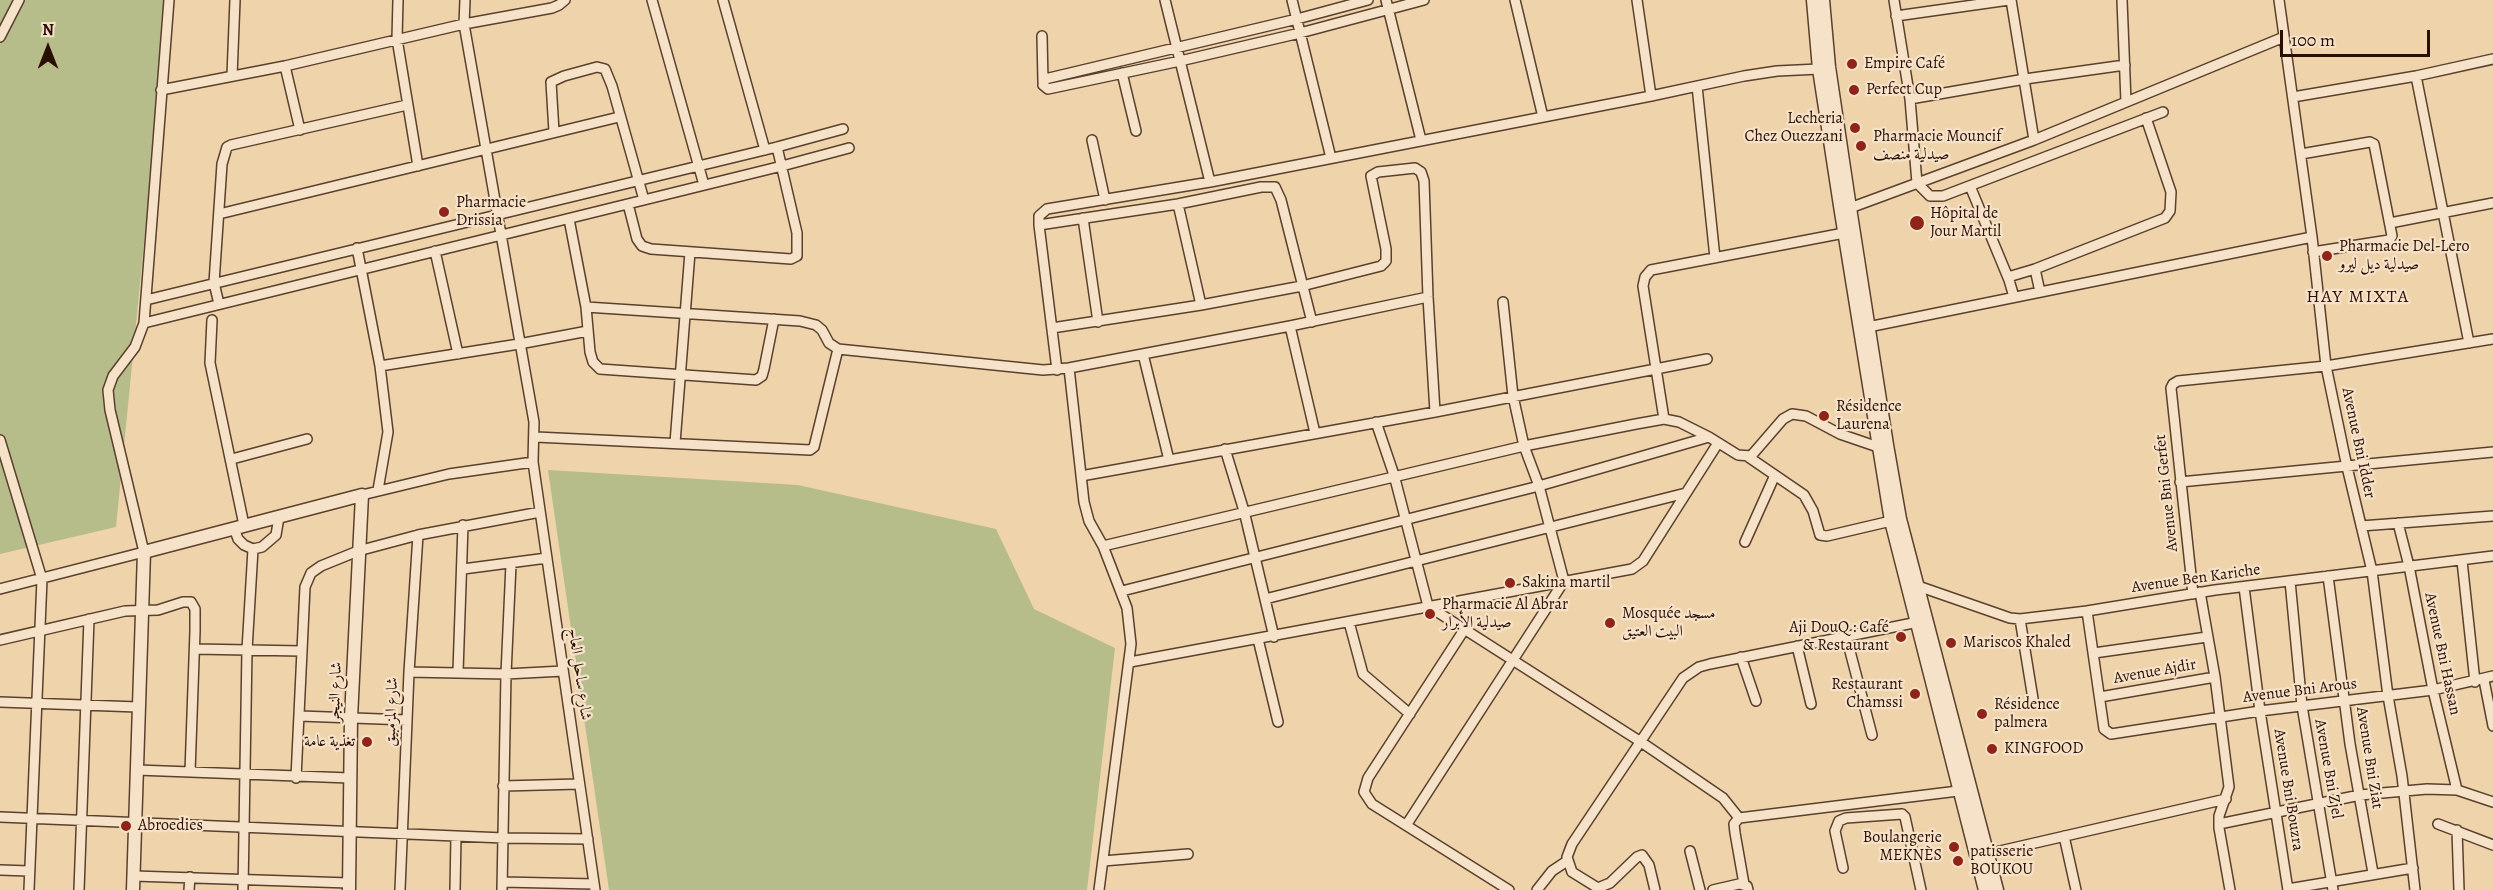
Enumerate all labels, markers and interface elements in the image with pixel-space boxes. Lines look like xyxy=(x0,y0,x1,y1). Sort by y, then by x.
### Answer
north arrow xyxy=(18,18,78,78)
scale bar xyxy=(2283,18,2433,56)
text: N xyxy=(42,19,54,41)
text: 100 m xyxy=(2291,28,2335,52)
place label: Empire Café xyxy=(1864,54,1945,74)
marker: Empire Café xyxy=(1845,57,1859,71)
place label: Perfect Cup xyxy=(1866,80,1942,100)
marker: Perfect Cup xyxy=(1847,83,1861,97)
place label: Lecheria Chez Ouezzani xyxy=(1744,109,1843,147)
marker: Lecheria Chez Ouezzani xyxy=(1848,121,1862,135)
place label: Pharmacie Mouncif صيدلية منصف xyxy=(1873,127,2002,165)
marker: Pharmacie Mouncif صيدلية منصف xyxy=(1854,139,1868,153)
place label: Pharmacie Drissia xyxy=(456,193,526,231)
place label: Hôpital de Jour Martil xyxy=(1930,204,2001,242)
marker: Pharmacie Drissia xyxy=(437,205,451,219)
marker: Hôpital de Jour Martil xyxy=(1908,214,1926,232)
place label: Pharmacie Del-Lero صيدلية ديل ليرو xyxy=(2339,237,2469,275)
marker: Pharmacie Del-Lero صيدلية ديل ليرو xyxy=(2320,249,2334,263)
district label: HAY MIXTA xyxy=(2306,287,2410,309)
street label: Avenue Bni Idder xyxy=(2337,386,2379,500)
place label: Résidence Laurena xyxy=(1836,397,1902,435)
marker: Résidence Laurena xyxy=(1817,409,1831,423)
street label: Avenue Bni Gerfet xyxy=(2151,433,2183,553)
street label: Avenue Ben Kariche xyxy=(2130,560,2262,598)
place label: Sakina martil xyxy=(1522,573,1610,593)
marker: Sakina martil xyxy=(1503,576,1517,590)
street label: Avenue Bni Hassan xyxy=(2420,591,2464,717)
place label: Pharmacie Al Abrar صيدلية الأبرار xyxy=(1442,595,1568,633)
place label: Mosquée مسجد البيت العتيق xyxy=(1622,604,1715,642)
marker: Pharmacie Al Abrar صيدلية الأبرار xyxy=(1423,607,1437,621)
marker: Mosquée مسجد البيت العتيق xyxy=(1603,616,1617,630)
place label: Aji DouQ : Café & Restaurant xyxy=(1789,618,1889,656)
street label: شارع ساحل العاج xyxy=(563,627,595,721)
marker: Aji DouQ : Café & Restaurant xyxy=(1894,630,1908,644)
place label: Mariscos Khaled xyxy=(1963,633,2071,653)
marker: Mariscos Khaled xyxy=(1944,636,1958,650)
street label: Avenue Ajdir xyxy=(2112,655,2198,689)
street label: شارع النيجر xyxy=(325,662,347,722)
street label: Avenue Bni Arous xyxy=(2242,674,2358,708)
place label: Restaurant Chamssi xyxy=(1831,675,1903,713)
street label: شارع المزمبيق xyxy=(381,677,403,747)
marker: Restaurant Chamssi xyxy=(1908,687,1922,701)
place label: Résidence palmera xyxy=(1994,695,2060,733)
street label: Avenue Bni Ziat xyxy=(2351,706,2387,810)
marker: Résidence palmera xyxy=(1975,707,1989,721)
street label: Avenue Bni Zjel xyxy=(2310,718,2346,820)
street label: Avenue Bni Bouzra xyxy=(2269,728,2307,852)
place label: تغذية عامة xyxy=(304,732,355,752)
marker: تغذية عامة xyxy=(360,735,374,749)
place label: KINGFOOD xyxy=(2004,739,2083,759)
marker: KINGFOOD xyxy=(1985,742,1999,756)
place label: Abroedies xyxy=(138,816,203,836)
marker: Abroedies xyxy=(119,819,133,833)
place label: Boulangerie MEKNÈS xyxy=(1863,828,1942,866)
marker: Boulangerie MEKNÈS xyxy=(1947,840,1961,854)
place label: patisserie BOUKOU xyxy=(1970,842,2034,880)
marker: patisserie BOUKOU xyxy=(1951,854,1965,868)

